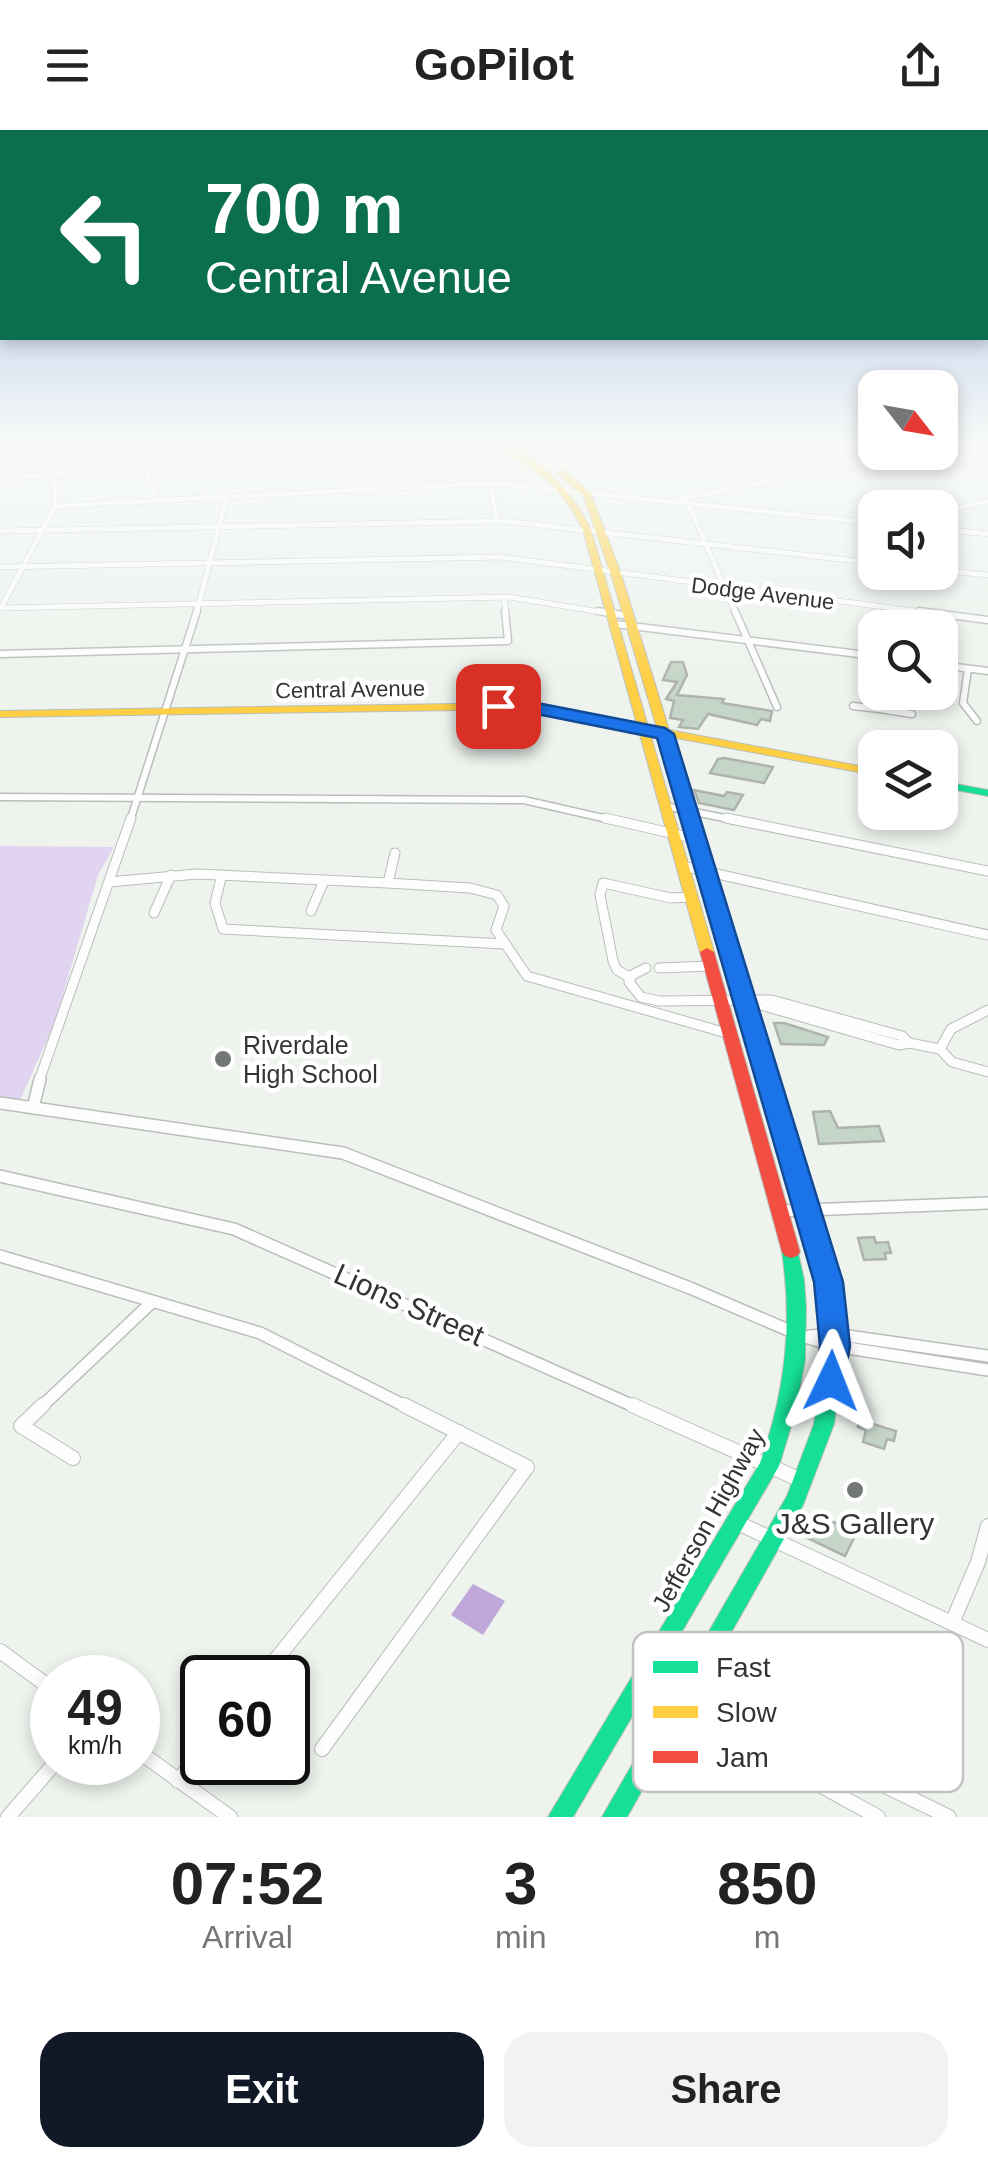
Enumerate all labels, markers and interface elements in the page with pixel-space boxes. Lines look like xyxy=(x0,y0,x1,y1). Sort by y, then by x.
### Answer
icon: menu xyxy=(40,38,95,93)
icon: share xyxy=(893,38,948,93)
text: GoPilot xyxy=(414,39,574,90)
icon: left xyxy=(40,170,170,300)
text: 700 m xyxy=(205,170,403,248)
text: Central Avenue xyxy=(205,252,512,303)
north arrow xyxy=(858,370,958,470)
map controls xyxy=(858,370,958,830)
button: sound xyxy=(858,490,958,590)
street label: Dodge Avenue xyxy=(690,572,836,615)
button: search xyxy=(858,610,958,710)
pin xyxy=(456,664,541,749)
street label: Central Avenue xyxy=(275,676,425,703)
icon: arrive xyxy=(471,679,526,734)
button: layers xyxy=(858,730,958,830)
place label: Riverdale High School xyxy=(243,1031,378,1088)
marker: Riverdale High School xyxy=(212,1048,234,1070)
street label: Lions Street xyxy=(329,1257,490,1352)
position arrow xyxy=(779,1329,883,1433)
street label: Jefferson Highway xyxy=(646,1423,770,1617)
marker: J&S Gallery xyxy=(844,1479,866,1501)
place label: J&S Gallery xyxy=(776,1507,934,1540)
legend xyxy=(633,1632,963,1792)
text: Fast xyxy=(716,1652,771,1683)
speed limit sign: 60 xyxy=(180,1655,310,1785)
text: 49 xyxy=(67,1680,123,1736)
text: Slow xyxy=(716,1697,777,1728)
text: km/h xyxy=(68,1731,122,1759)
text: Jam xyxy=(716,1742,769,1773)
text: 07:52 xyxy=(171,1850,324,1917)
text: 3 xyxy=(504,1850,537,1917)
text: 850 xyxy=(717,1850,817,1917)
text: Arrival xyxy=(202,1919,293,1955)
text: min xyxy=(495,1919,546,1955)
text: m xyxy=(754,1919,781,1955)
button: Exit xyxy=(40,2032,484,2147)
button: Share xyxy=(504,2032,948,2147)

